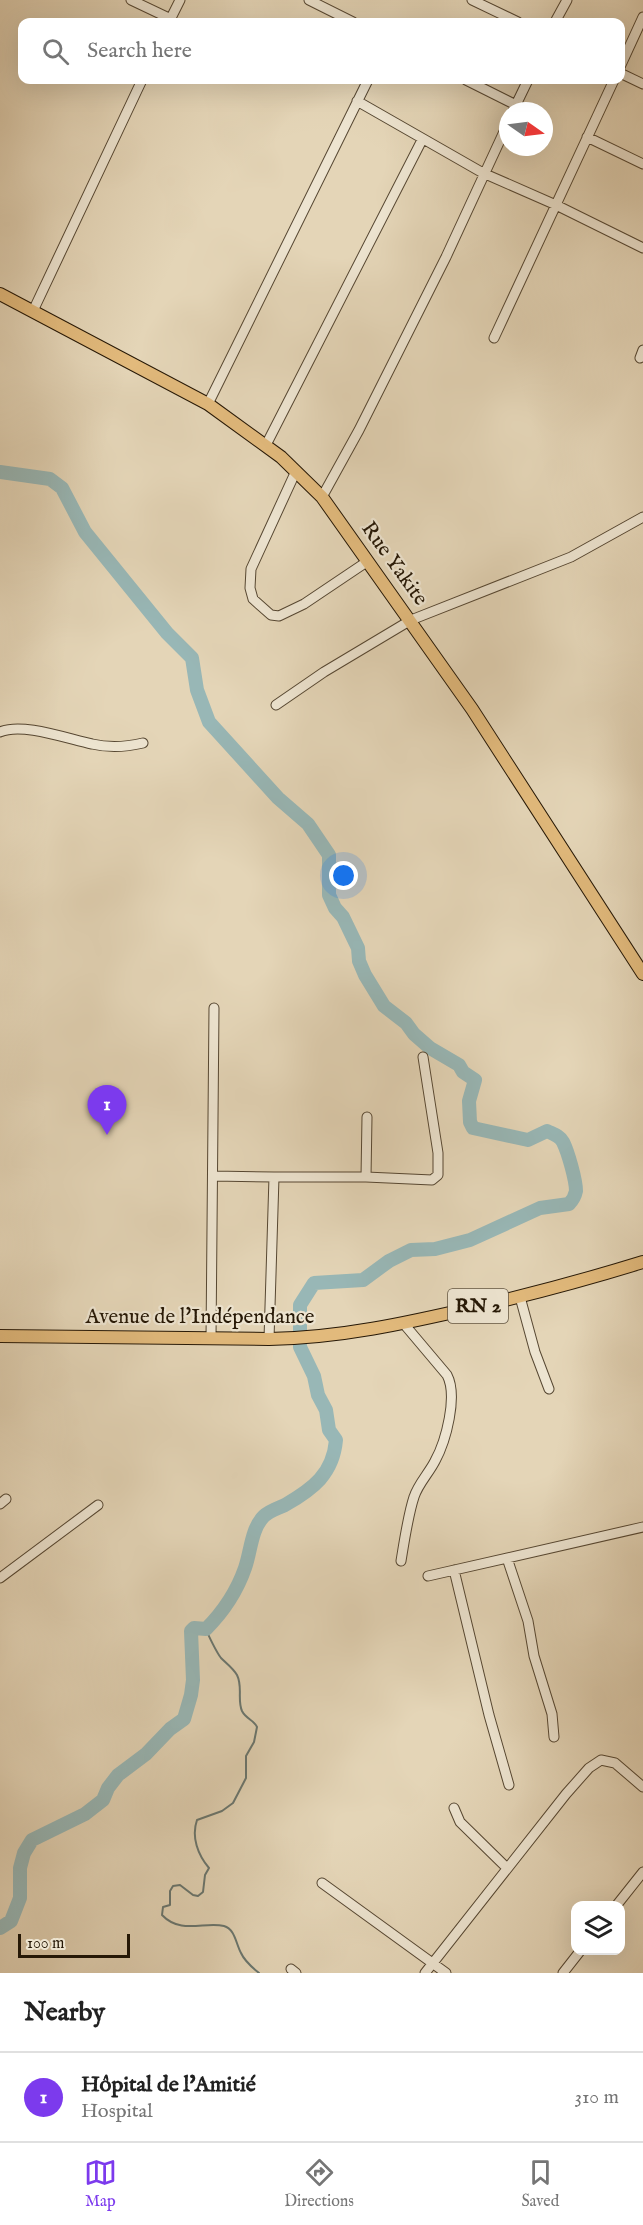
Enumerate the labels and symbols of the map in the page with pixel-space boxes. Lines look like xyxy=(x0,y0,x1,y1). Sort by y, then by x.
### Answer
north arrow xyxy=(499,102,553,156)
street label: Rue Yakite xyxy=(354,517,434,612)
your location xyxy=(329,861,358,890)
pin: 1 xyxy=(88,1086,126,1135)
road number: RN 2 xyxy=(448,1289,508,1323)
street label: Avenue de l'Indépendance xyxy=(84,1304,315,1331)
scale bar xyxy=(18,1931,130,1958)

